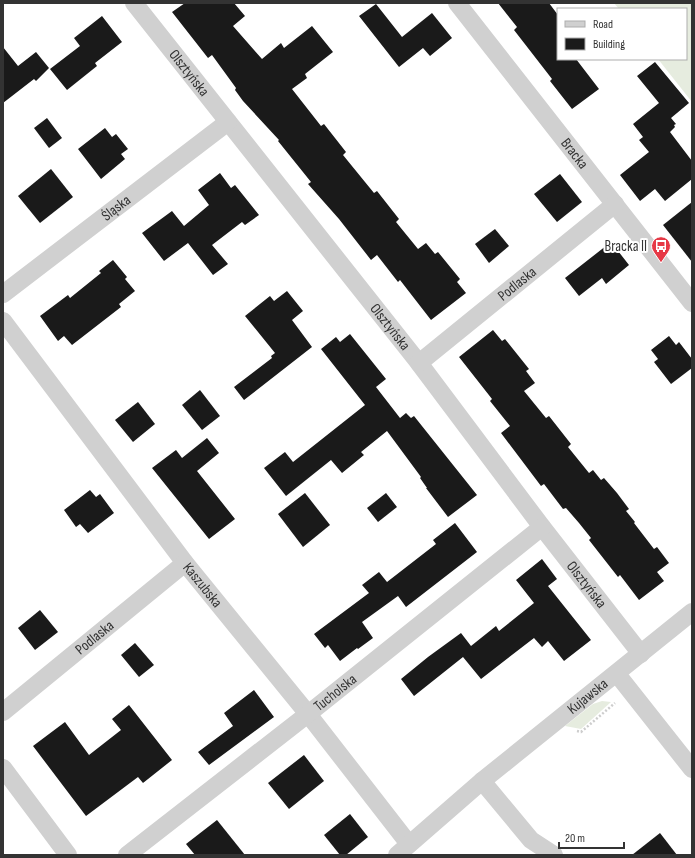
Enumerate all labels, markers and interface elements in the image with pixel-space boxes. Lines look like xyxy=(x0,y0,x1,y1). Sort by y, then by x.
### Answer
legend xyxy=(557,8,687,60)
text: Road xyxy=(593,17,613,32)
text: Building xyxy=(593,37,625,52)
street label: Olsztyńska xyxy=(165,46,214,100)
street label: Bracka xyxy=(557,134,593,173)
street label: Śląska xyxy=(97,190,134,225)
bus stop icon: Bracka II xyxy=(650,235,672,263)
place label: Bracka II xyxy=(605,237,647,256)
street label: Podlaska xyxy=(494,262,540,305)
street label: Olsztyńska xyxy=(366,300,415,354)
street label: Olsztyńska xyxy=(563,557,611,612)
street label: Kaszubska xyxy=(179,559,227,611)
street label: Podlaska xyxy=(71,616,118,659)
street label: Tucholska xyxy=(310,669,361,715)
street label: Kujawska xyxy=(563,674,612,718)
scale bar xyxy=(559,824,624,850)
text: 20 m xyxy=(565,831,585,846)

